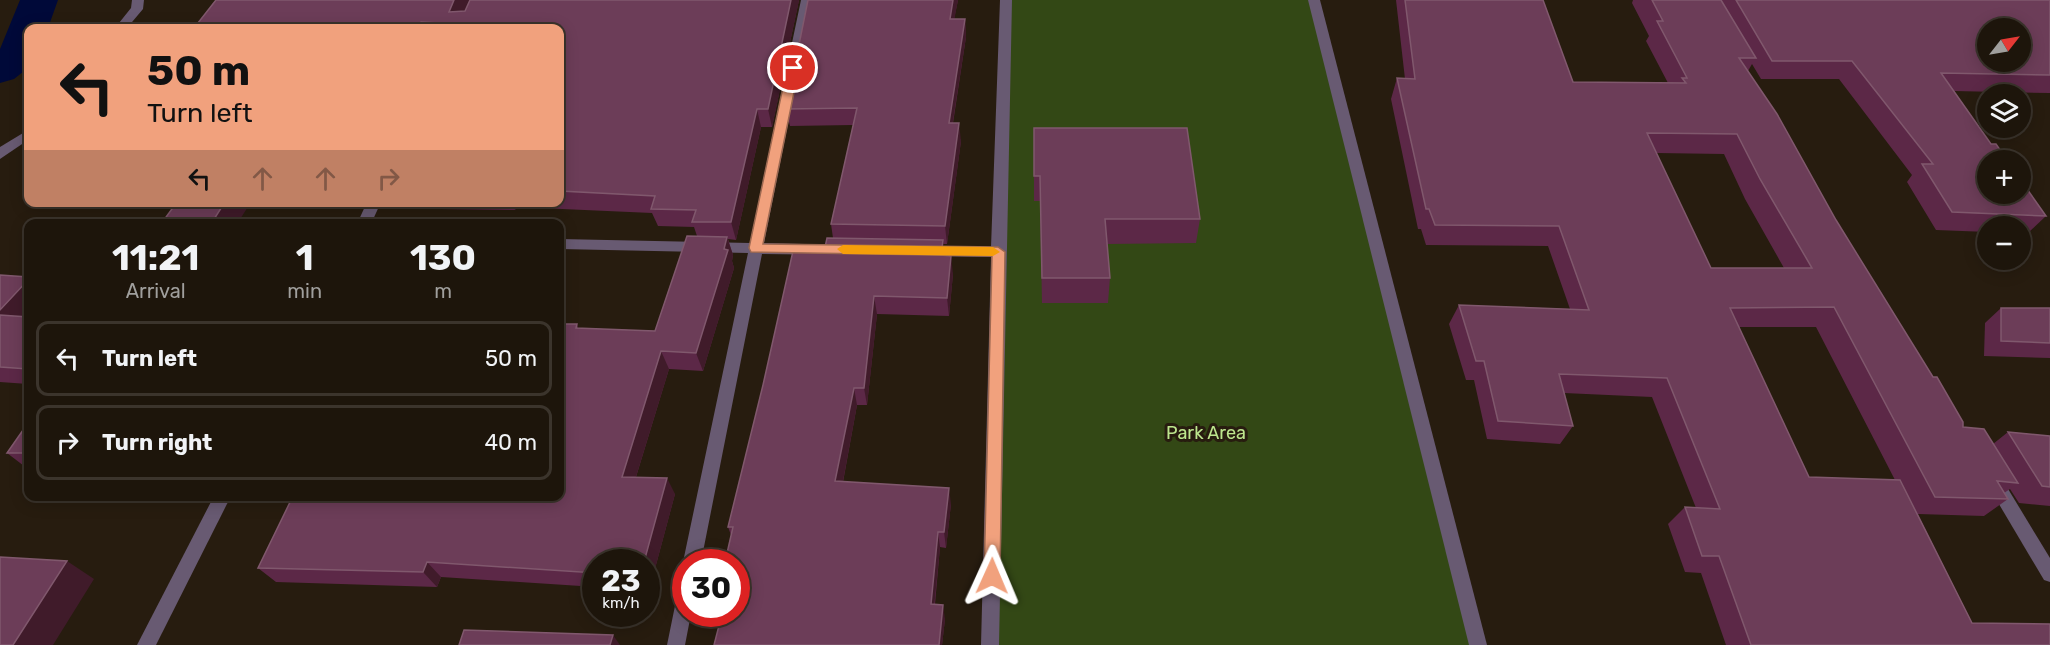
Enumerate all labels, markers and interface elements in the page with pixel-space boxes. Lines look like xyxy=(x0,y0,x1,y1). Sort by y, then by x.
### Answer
north arrow xyxy=(1977,18,2031,72)
map controls xyxy=(1977,18,2031,270)
pin xyxy=(767,42,818,93)
text: 50 m xyxy=(147,46,250,96)
icon: left xyxy=(48,48,126,126)
icon: arrive xyxy=(776,51,809,84)
button: layers xyxy=(1977,84,2031,138)
text: Turn left xyxy=(147,97,252,129)
button: + xyxy=(1977,150,2031,204)
icon: left xyxy=(183,162,216,195)
icon: ahead xyxy=(246,162,279,195)
icon: ahead xyxy=(309,162,342,195)
icon: right xyxy=(372,162,405,195)
button: − xyxy=(1977,216,2031,270)
text: 11:21 xyxy=(112,236,199,279)
text: 1 xyxy=(296,236,314,279)
text: 130 xyxy=(410,236,476,279)
text: Arrival xyxy=(126,279,186,303)
text: min xyxy=(287,279,322,303)
text: m xyxy=(434,279,452,303)
icon: left xyxy=(51,342,84,375)
text: Turn left xyxy=(102,345,197,372)
text: 50 m xyxy=(485,345,537,372)
park label: Park Area xyxy=(1166,422,1246,444)
icon: right xyxy=(51,426,84,459)
text: Turn right xyxy=(102,429,212,456)
text: 40 m xyxy=(484,429,537,456)
position arrow xyxy=(960,544,1024,608)
speed limit sign: 30 xyxy=(672,549,750,627)
text: 23 xyxy=(601,563,641,599)
text: km/h xyxy=(602,594,640,612)

